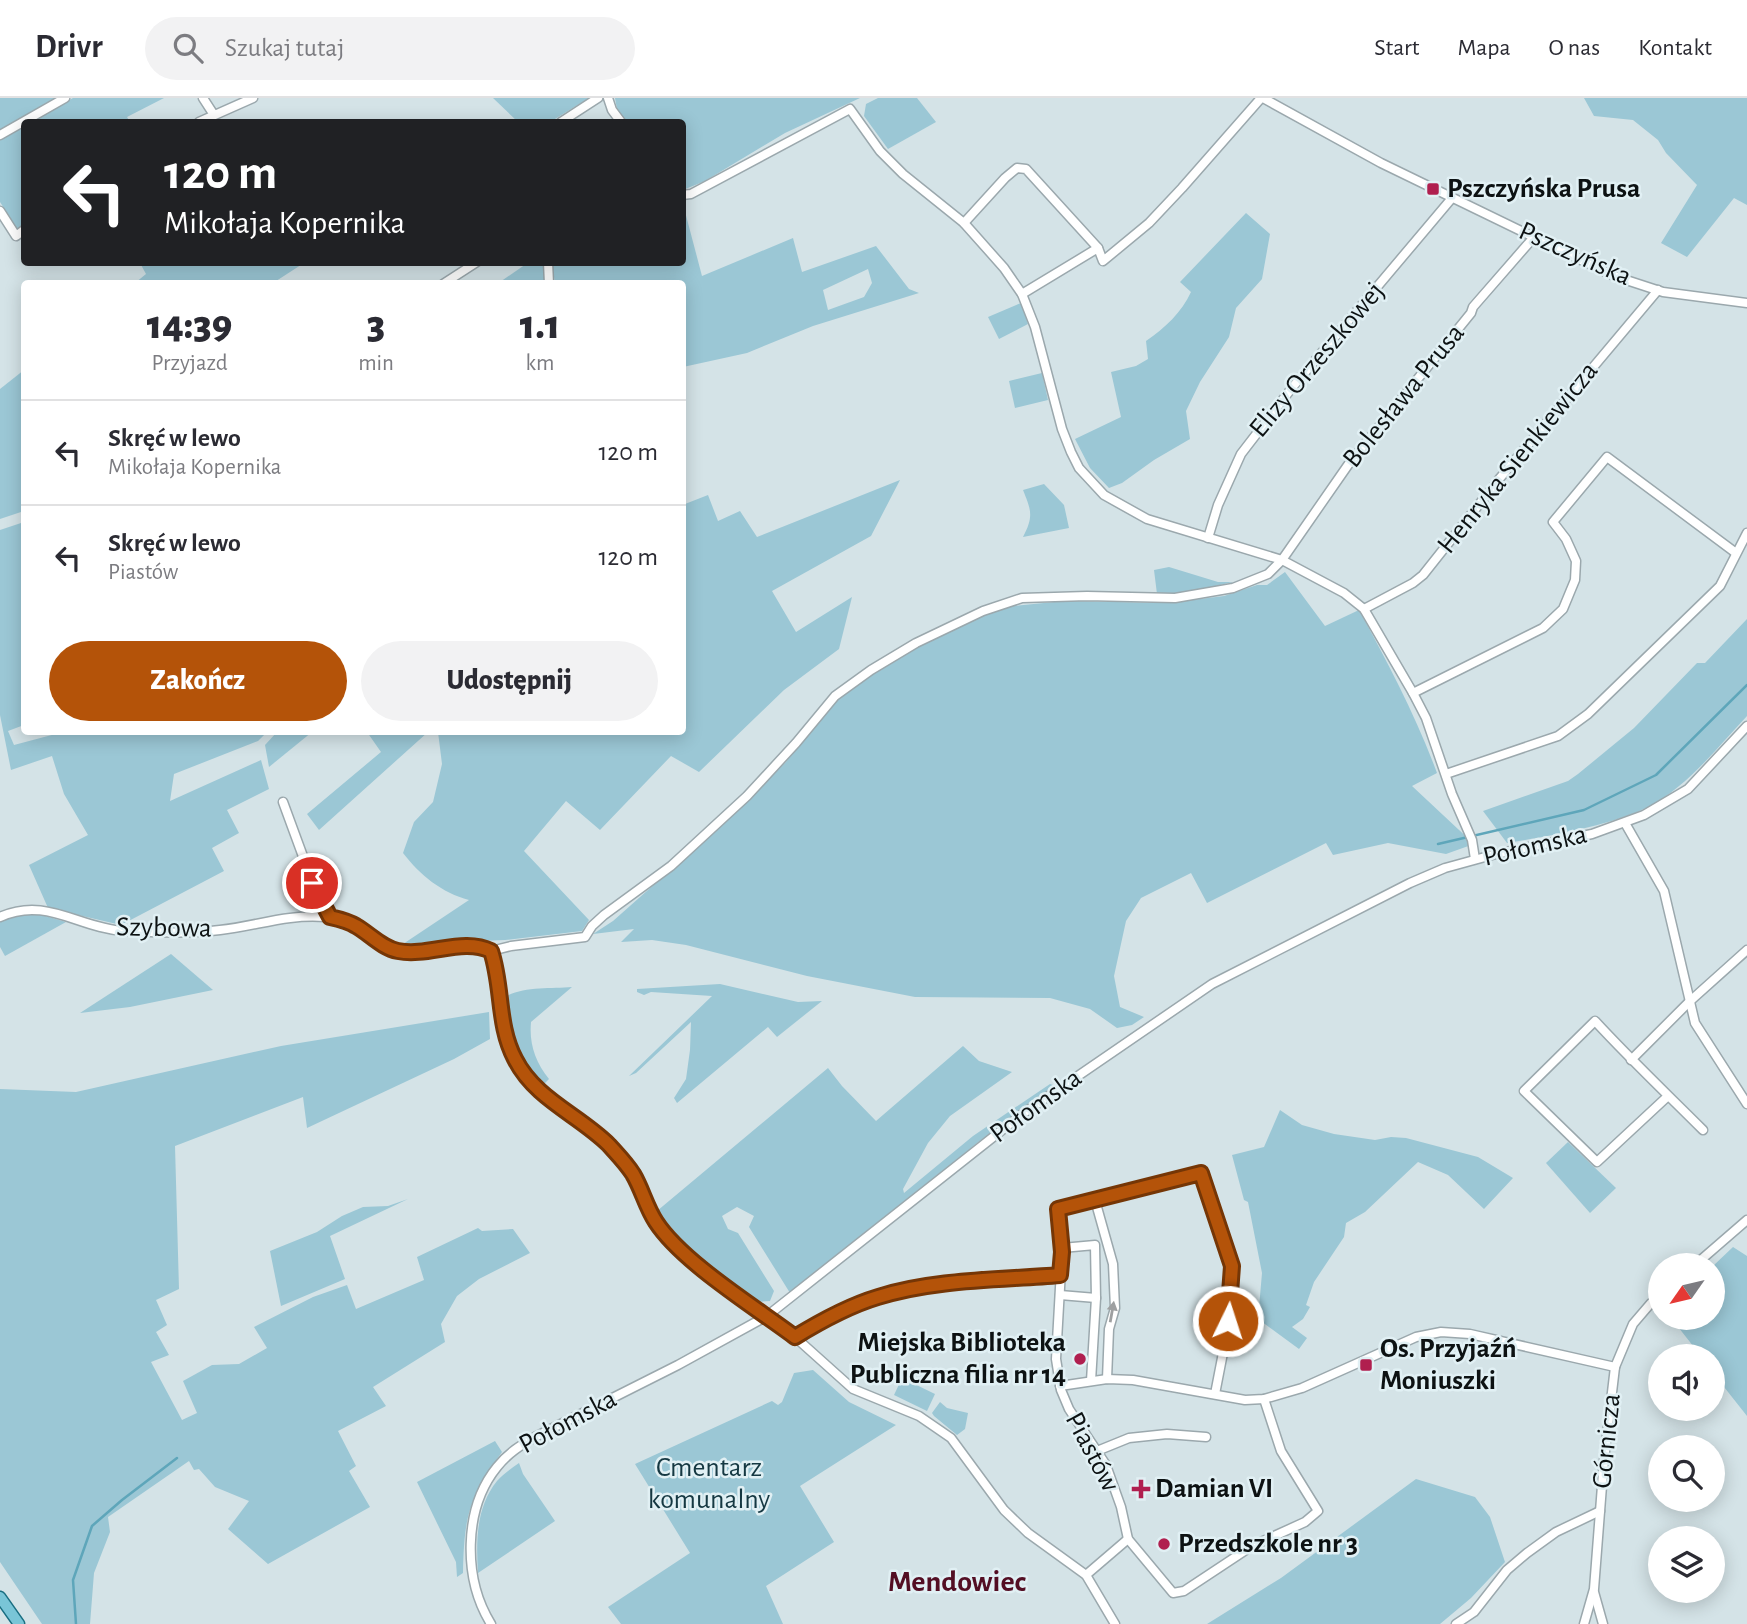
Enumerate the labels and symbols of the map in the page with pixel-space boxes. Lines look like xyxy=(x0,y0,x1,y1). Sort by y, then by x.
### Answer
place label: Pszczyńska Prusa xyxy=(1447,175,1640,203)
marker: Pszczyńska Prusa xyxy=(1425,181,1441,197)
street label: Pszczyńska xyxy=(1515,217,1635,291)
street label: Elizy Orzeszkowej xyxy=(1244,277,1390,443)
street label: Bolesława Prusa xyxy=(1338,319,1470,473)
street label: Henryka Sienkiewicza xyxy=(1432,357,1604,559)
street label: Połomska xyxy=(1480,820,1590,872)
pin xyxy=(282,853,342,913)
street label: Szybowa xyxy=(116,913,212,943)
street label: Połomska xyxy=(985,1064,1087,1148)
north arrow xyxy=(1648,1253,1726,1330)
position arrow xyxy=(1191,1284,1265,1358)
one-way arrow xyxy=(1107,1301,1118,1323)
place label: Miejska Biblioteka Publiczna filia nr 14 xyxy=(850,1329,1066,1389)
place label: Os. Przyjaźń Moniuszki xyxy=(1380,1335,1517,1395)
marker: Miejska Biblioteka Publiczna filia nr 14 xyxy=(1072,1351,1088,1367)
marker: Os. Przyjaźń Moniuszki xyxy=(1358,1357,1374,1373)
street label: Połomska xyxy=(515,1385,621,1459)
street label: Górnicza xyxy=(1588,1392,1626,1490)
street label: Piastów xyxy=(1060,1408,1124,1496)
park label: Cmentarz komunalny xyxy=(648,1454,770,1514)
place label: Damian VI xyxy=(1155,1475,1273,1503)
marker: Damian VI xyxy=(1133,1481,1149,1497)
place label: Przedszkole nr 3 xyxy=(1178,1530,1358,1558)
marker: Przedszkole nr 3 xyxy=(1156,1536,1172,1552)
district label: Mendowiec xyxy=(888,1567,1027,1597)

